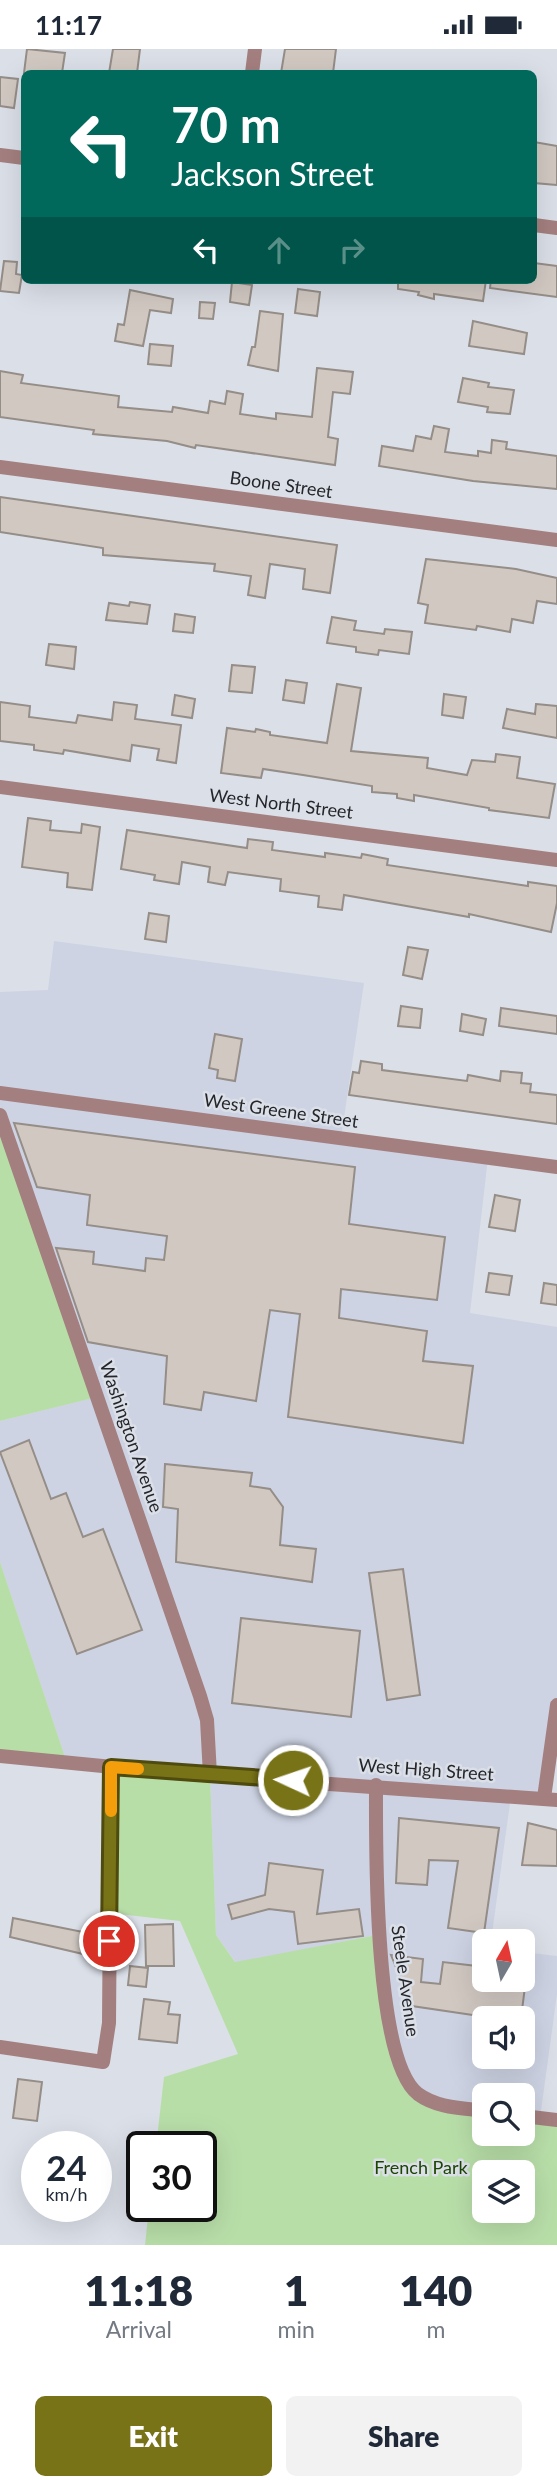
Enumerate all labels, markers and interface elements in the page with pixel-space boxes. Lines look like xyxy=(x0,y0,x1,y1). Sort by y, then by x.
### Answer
text: 11:17 xyxy=(35,9,102,41)
text: 70 m xyxy=(171,95,281,153)
icon: left xyxy=(56,98,147,189)
text: Jackson Street xyxy=(171,154,374,193)
icon: left xyxy=(187,231,225,269)
icon: ahead xyxy=(260,231,298,269)
icon: right xyxy=(333,231,371,269)
street label: Boone Street xyxy=(228,466,334,502)
street label: West North Street xyxy=(208,783,355,823)
street label: West Greene Street xyxy=(202,1088,360,1132)
street label: Washington Avenue xyxy=(96,1358,168,1515)
position arrow xyxy=(256,1743,330,1817)
street label: West High Street xyxy=(358,1753,495,1785)
pin xyxy=(79,1911,139,1971)
icon: arrive xyxy=(90,1922,128,1960)
street label: Steele Avenue xyxy=(387,1924,425,2038)
north arrow xyxy=(472,1929,536,1991)
map controls xyxy=(472,1929,535,2223)
button: sound xyxy=(472,2006,535,2069)
button: search xyxy=(472,2083,535,2146)
speed limit sign: 30 xyxy=(126,2131,217,2222)
text: 24 xyxy=(46,2146,87,2188)
park label: French Park xyxy=(374,2156,469,2178)
button: layers xyxy=(472,2160,535,2223)
text: km/h xyxy=(45,2183,88,2205)
text: 11:18 xyxy=(85,2265,193,2315)
text: 1 xyxy=(284,2265,308,2315)
text: 140 xyxy=(399,2265,472,2315)
text: Arrival xyxy=(106,2315,172,2343)
text: min xyxy=(278,2315,315,2343)
text: m xyxy=(426,2315,445,2343)
button: Exit xyxy=(35,2396,272,2476)
button: Share xyxy=(286,2396,522,2476)

